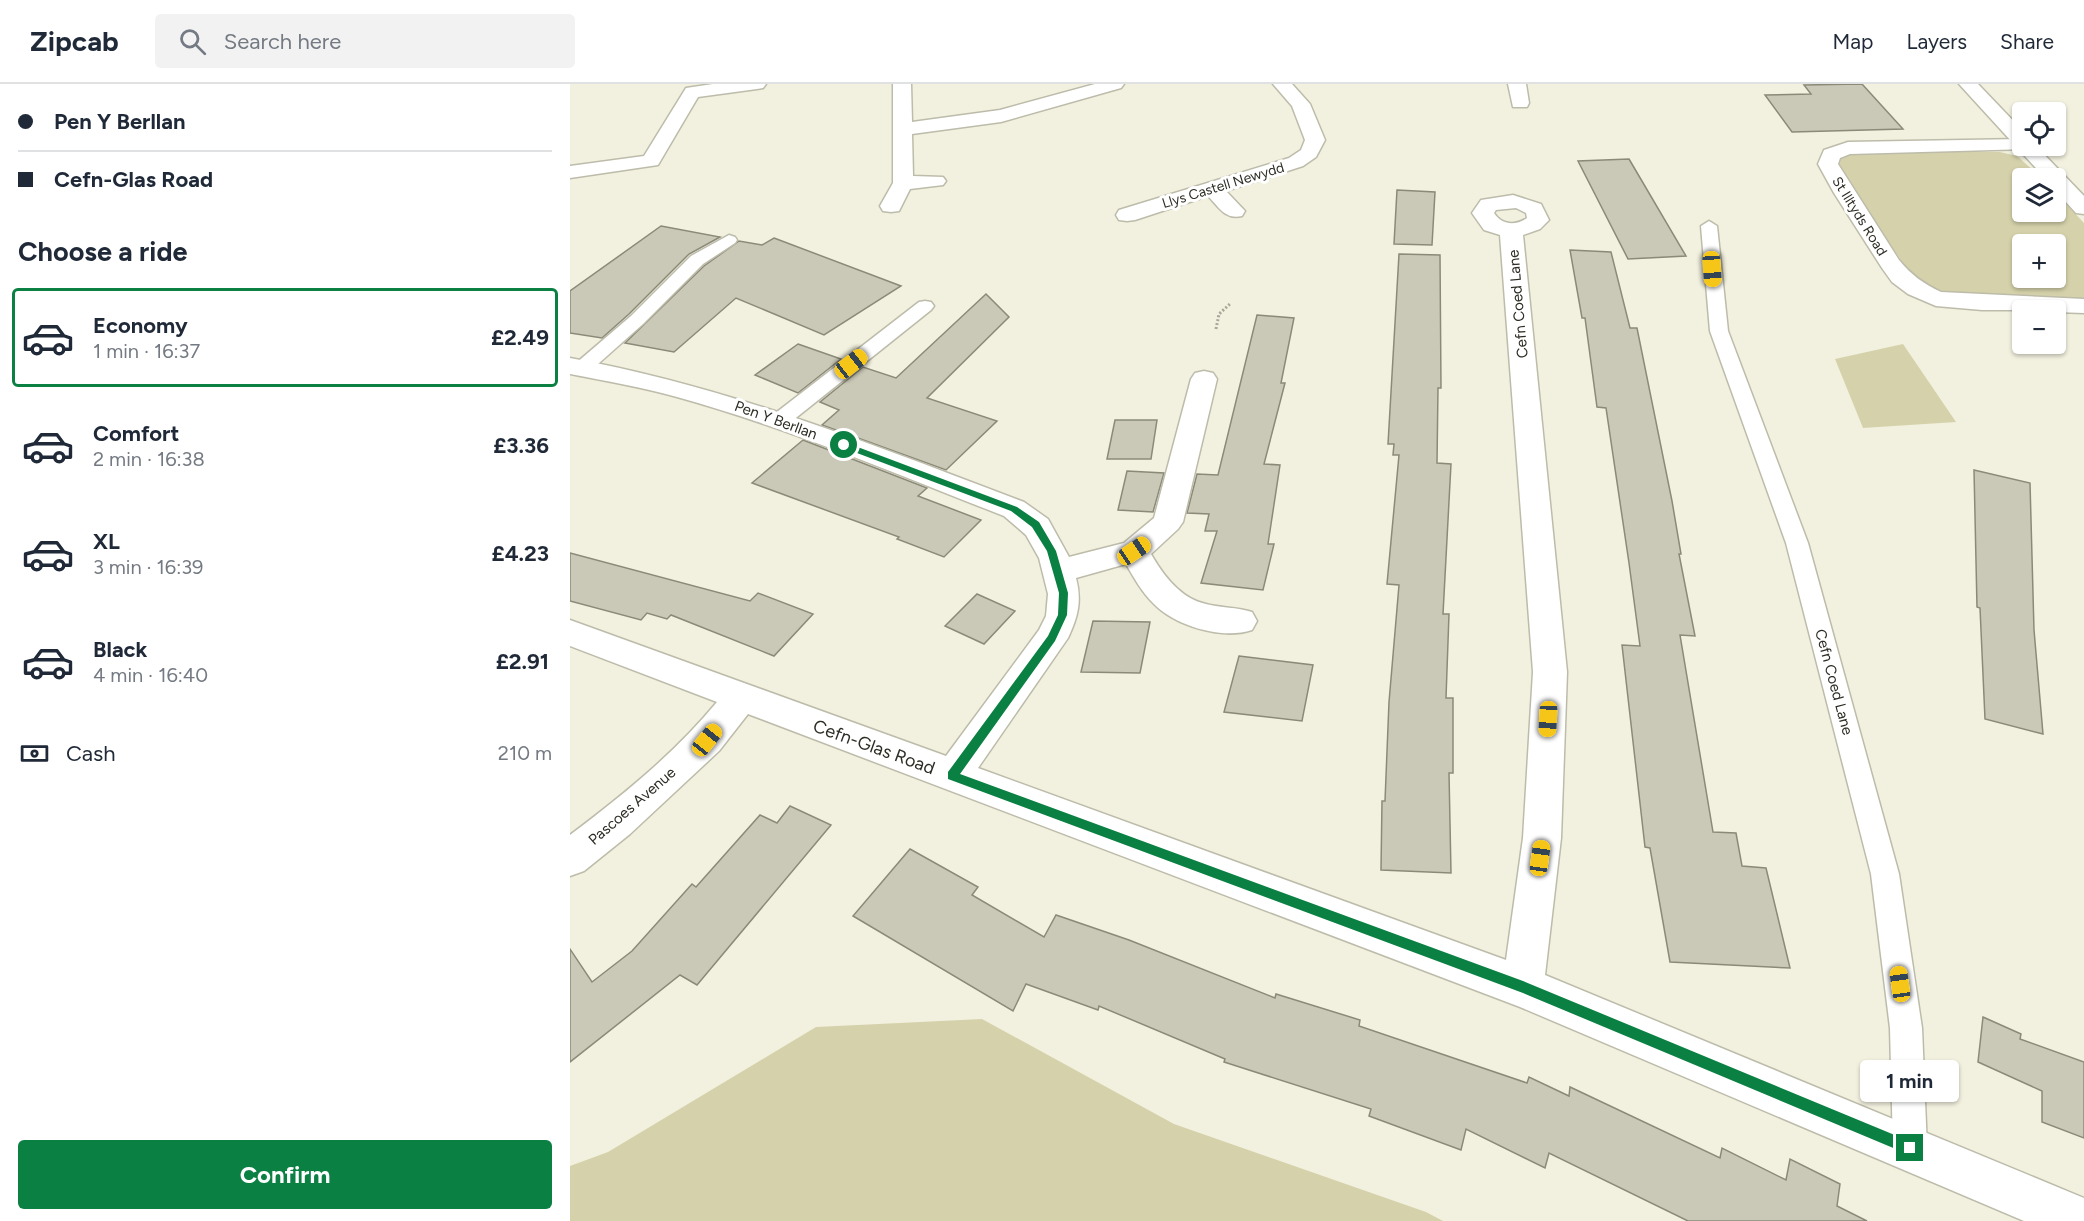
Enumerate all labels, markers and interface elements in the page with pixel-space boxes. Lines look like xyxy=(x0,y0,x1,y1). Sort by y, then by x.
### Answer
search box xyxy=(155,14,575,68)
text: Zipcab xyxy=(30,24,119,58)
icon: search xyxy=(176,25,209,58)
text: Search here xyxy=(224,28,341,55)
text: Map xyxy=(1833,29,1873,54)
text: Layers xyxy=(1906,29,1967,54)
text: Share xyxy=(2000,29,2054,54)
map controls xyxy=(2012,102,2066,354)
button: locate xyxy=(2012,102,2066,156)
text: Pen Y Berllan xyxy=(54,108,185,135)
street label: Llys Castell Newydd xyxy=(1160,159,1286,212)
text: Cefn-Glas Road xyxy=(54,166,213,193)
button: layers xyxy=(2012,168,2066,222)
street label: St Illtyds Road xyxy=(1828,174,1891,259)
button: + xyxy=(2012,234,2066,288)
text: Choose a ride xyxy=(18,235,187,268)
street label: Cefn Coed Lane xyxy=(1504,249,1532,359)
car xyxy=(1702,250,1722,288)
button: − xyxy=(2012,300,2066,354)
icon: car xyxy=(21,311,75,365)
text: Economy xyxy=(93,312,188,339)
text: £2.49 xyxy=(491,324,549,351)
text: 1 min · 16:37 xyxy=(93,339,200,363)
car xyxy=(831,346,871,382)
street label: Pen Y Berllan xyxy=(732,397,820,443)
icon: car xyxy=(21,419,75,473)
text: Comfort xyxy=(93,420,179,447)
route start xyxy=(830,431,857,458)
text: £3.36 xyxy=(493,432,549,459)
text: 2 min · 16:38 xyxy=(93,447,205,471)
icon: car xyxy=(21,527,75,581)
text: XL xyxy=(93,528,120,555)
car xyxy=(1114,533,1154,569)
text: £4.23 xyxy=(492,540,549,567)
text: 3 min · 16:39 xyxy=(93,555,203,579)
street label: Cefn Coed Lane xyxy=(1811,627,1857,737)
icon: car xyxy=(21,635,75,689)
text: Black xyxy=(93,636,147,663)
text: £2.91 xyxy=(496,648,549,675)
text: 4 min · 16:40 xyxy=(93,663,208,687)
car xyxy=(1538,701,1558,737)
street label: Cefn-Glas Road xyxy=(810,715,938,779)
car xyxy=(689,720,725,760)
icon: cash xyxy=(18,737,51,770)
text: Cash xyxy=(66,740,116,767)
text: 210 m xyxy=(498,741,552,765)
street label: Pascoes Avenue xyxy=(585,763,679,849)
car xyxy=(1529,839,1551,877)
car xyxy=(1889,965,1911,1003)
callout: 1 min xyxy=(1860,1061,1960,1103)
text: 1 min xyxy=(1886,1069,1933,1093)
route end xyxy=(1896,1134,1923,1161)
button: Confirm xyxy=(18,1140,552,1209)

